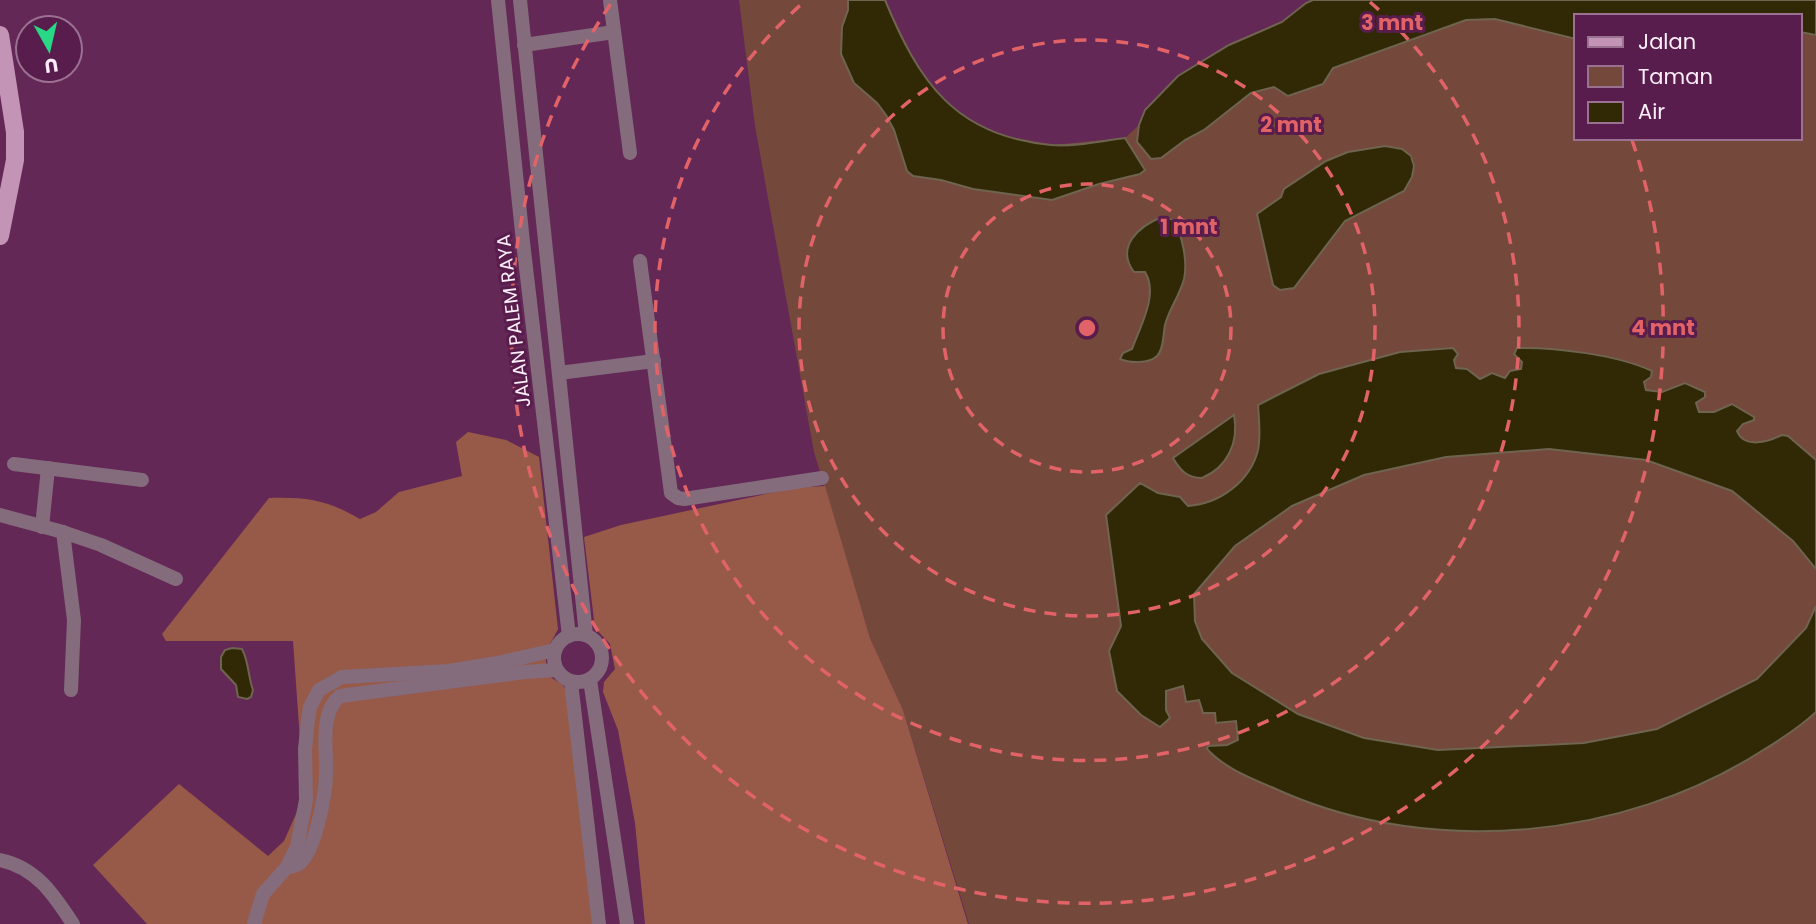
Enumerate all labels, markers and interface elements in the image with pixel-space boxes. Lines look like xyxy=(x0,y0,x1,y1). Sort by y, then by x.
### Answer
text: 3 mnt xyxy=(1361,8,1423,37)
north arrow xyxy=(14,14,84,84)
legend xyxy=(1574,14,1802,140)
text: Jalan xyxy=(1638,27,1696,56)
text: U xyxy=(43,51,60,80)
text: Taman xyxy=(1638,62,1713,91)
text: Air xyxy=(1638,97,1665,126)
text: 2 mnt xyxy=(1260,110,1322,139)
text: 1 mnt xyxy=(1160,212,1218,241)
street label: JALAN PALEM RAYA xyxy=(489,233,537,409)
text: 4 mnt xyxy=(1631,313,1695,342)
centre of rings xyxy=(1075,316,1099,340)

